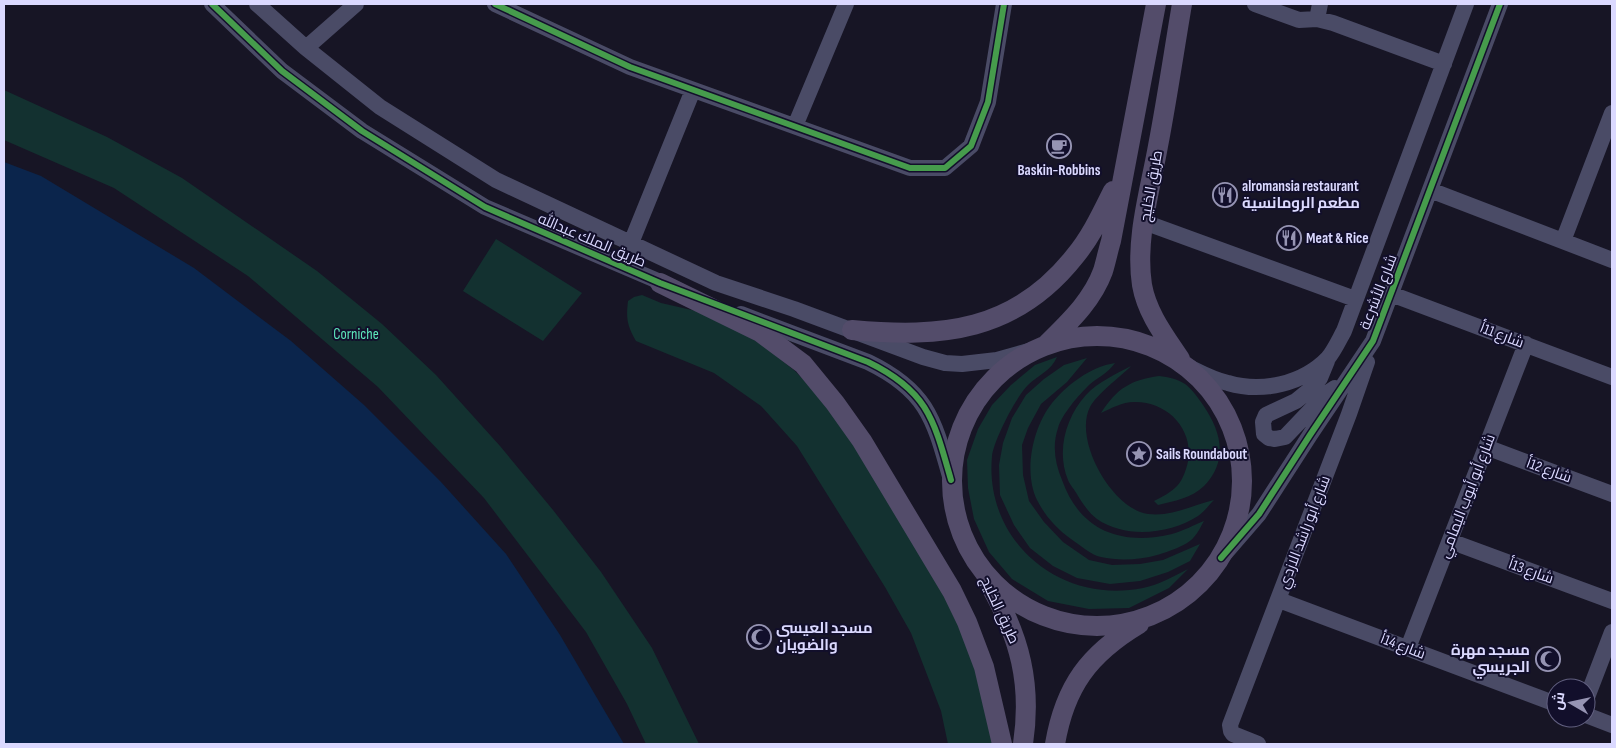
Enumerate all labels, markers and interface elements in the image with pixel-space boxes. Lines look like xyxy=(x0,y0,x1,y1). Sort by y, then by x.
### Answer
cafe icon: Baskin-Robbins xyxy=(1046,133,1072,159)
street label: طريق الخليج xyxy=(1136,149,1168,224)
place label: Baskin-Robbins xyxy=(1017,161,1101,180)
place label: alromansia restaurant مطعم الرومانسية xyxy=(1242,177,1360,213)
restaurant icon: alromansia restaurant مطعم الرومانسية xyxy=(1212,182,1238,208)
street label: طريق الملك عبدالله xyxy=(535,208,649,272)
restaurant icon: Meat & Rice xyxy=(1276,225,1302,251)
place label: Meat & Rice xyxy=(1306,229,1369,248)
street label: شارع الأشرعة xyxy=(1355,252,1402,333)
street label: شارع 11أ xyxy=(1477,317,1527,354)
park label: Corniche xyxy=(333,325,379,344)
street label: شارع أبو أيوب اليمامي xyxy=(1434,431,1502,562)
place icon: Sails Roundabout xyxy=(1126,441,1152,467)
place label: Sails Roundabout xyxy=(1156,445,1247,464)
street label: شارع 12أ xyxy=(1523,453,1575,488)
street label: شارع أبو راشد الازدي xyxy=(1273,473,1337,592)
street label: شارع 13أ xyxy=(1505,554,1557,589)
street label: طريق الخليج xyxy=(975,573,1023,647)
place label: مسجد العيسى والضويان xyxy=(776,619,873,655)
mosque icon: مسجد العيسى والضويان xyxy=(746,624,772,650)
street label: شارع 14أ xyxy=(1377,628,1429,665)
place label: مسجد مهرة الجريسي xyxy=(1451,641,1530,679)
mosque icon: مسجد مهرة الجريسي xyxy=(1535,646,1561,672)
north arrow xyxy=(1546,678,1596,728)
text: ش xyxy=(1549,691,1568,711)

